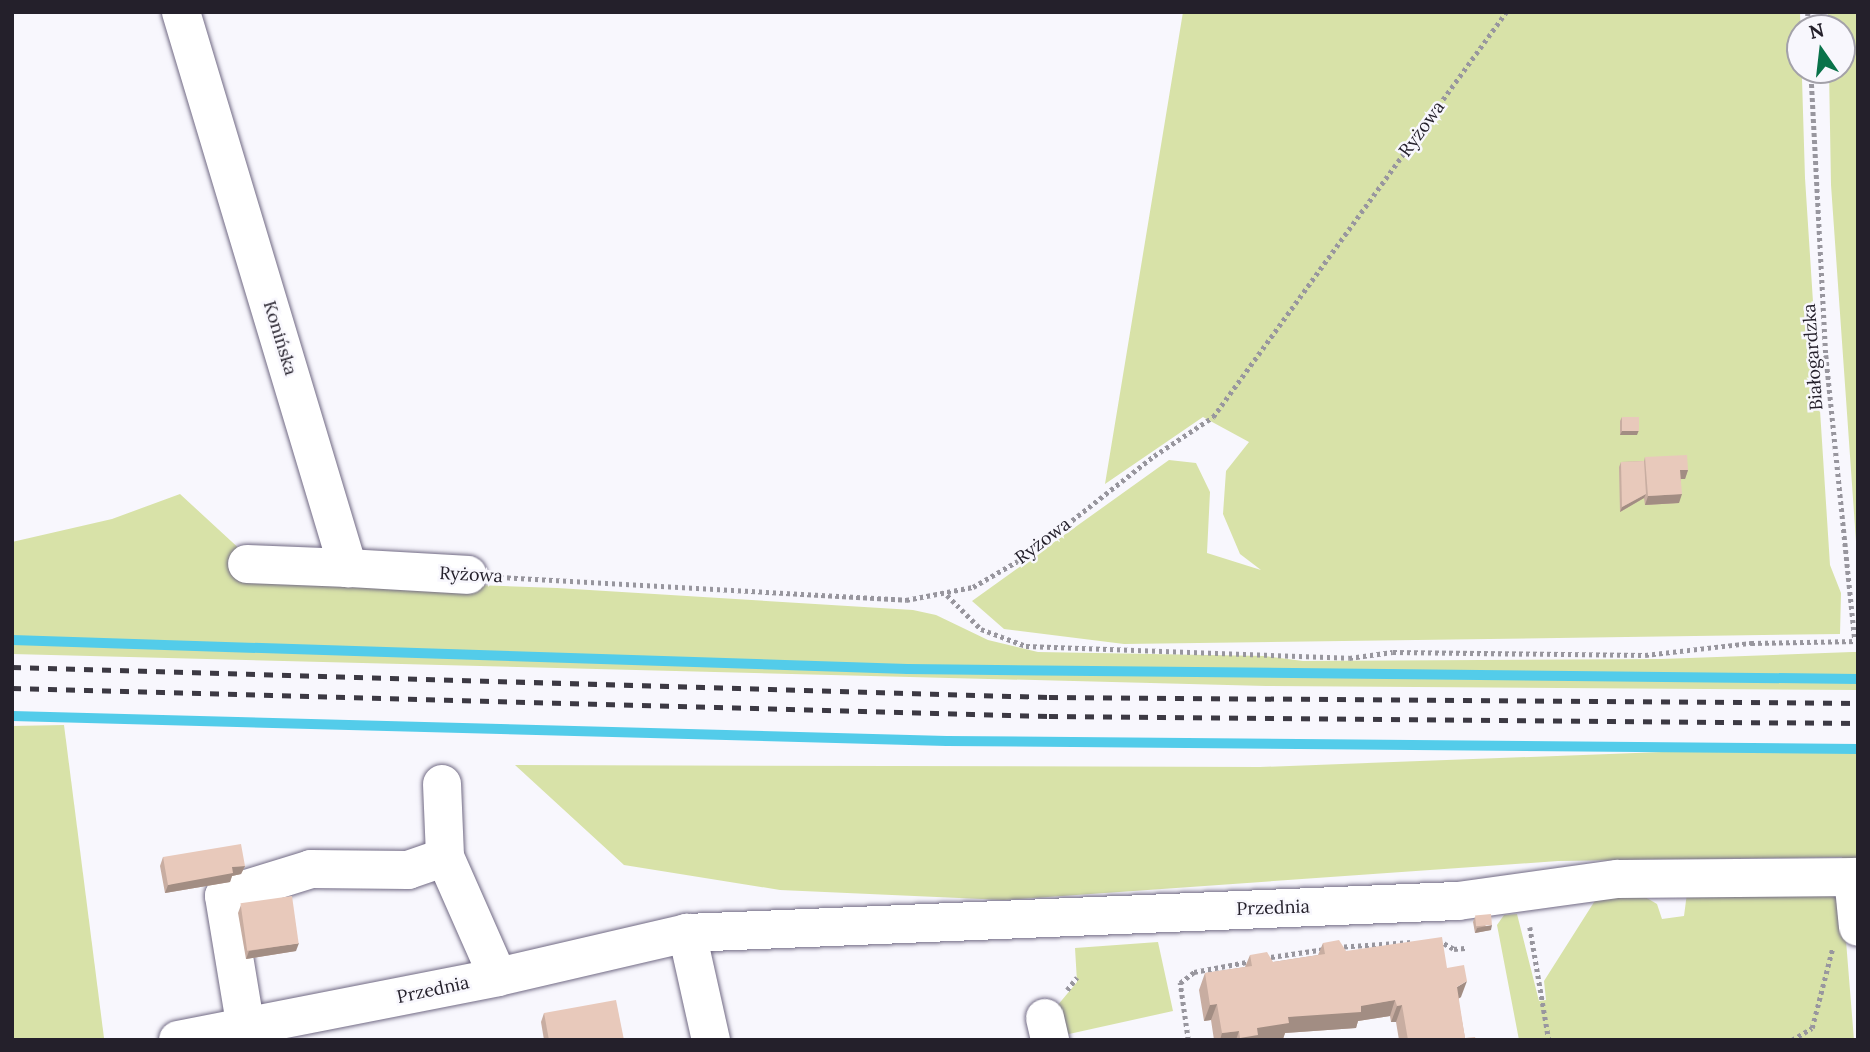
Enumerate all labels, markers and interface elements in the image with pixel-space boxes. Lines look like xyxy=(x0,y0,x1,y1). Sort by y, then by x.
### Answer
north arrow xyxy=(1786,14,1856,84)
text: N xyxy=(1806,17,1826,44)
street label: Ryżowa xyxy=(1395,97,1449,161)
street label: Konińska xyxy=(258,298,302,378)
street label: Białogardzka xyxy=(1798,303,1828,411)
street label: Ryżowa xyxy=(1011,513,1075,569)
street label: Ryżowa xyxy=(439,563,503,587)
street label: Przednia xyxy=(1236,896,1310,920)
street label: Przednia xyxy=(395,972,471,1008)

